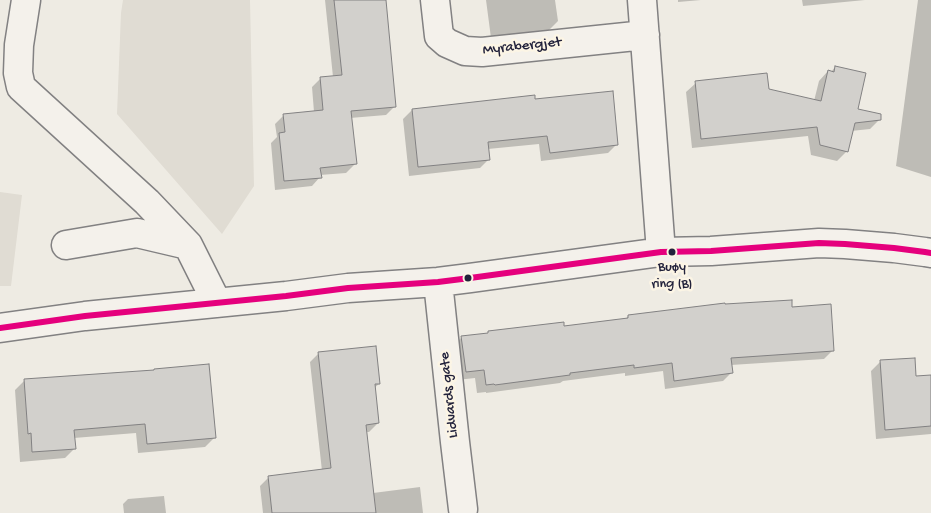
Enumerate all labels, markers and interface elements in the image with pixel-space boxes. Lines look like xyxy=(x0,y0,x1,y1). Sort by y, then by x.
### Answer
street label: Myrabergjet xyxy=(482,34,562,60)
marker: Buøy ring (B) xyxy=(667,247,677,257)
place label: Buøy ring (B) xyxy=(651,260,693,292)
unlabelled marker xyxy=(463,273,473,283)
street label: Lidvards gate xyxy=(437,351,463,439)

